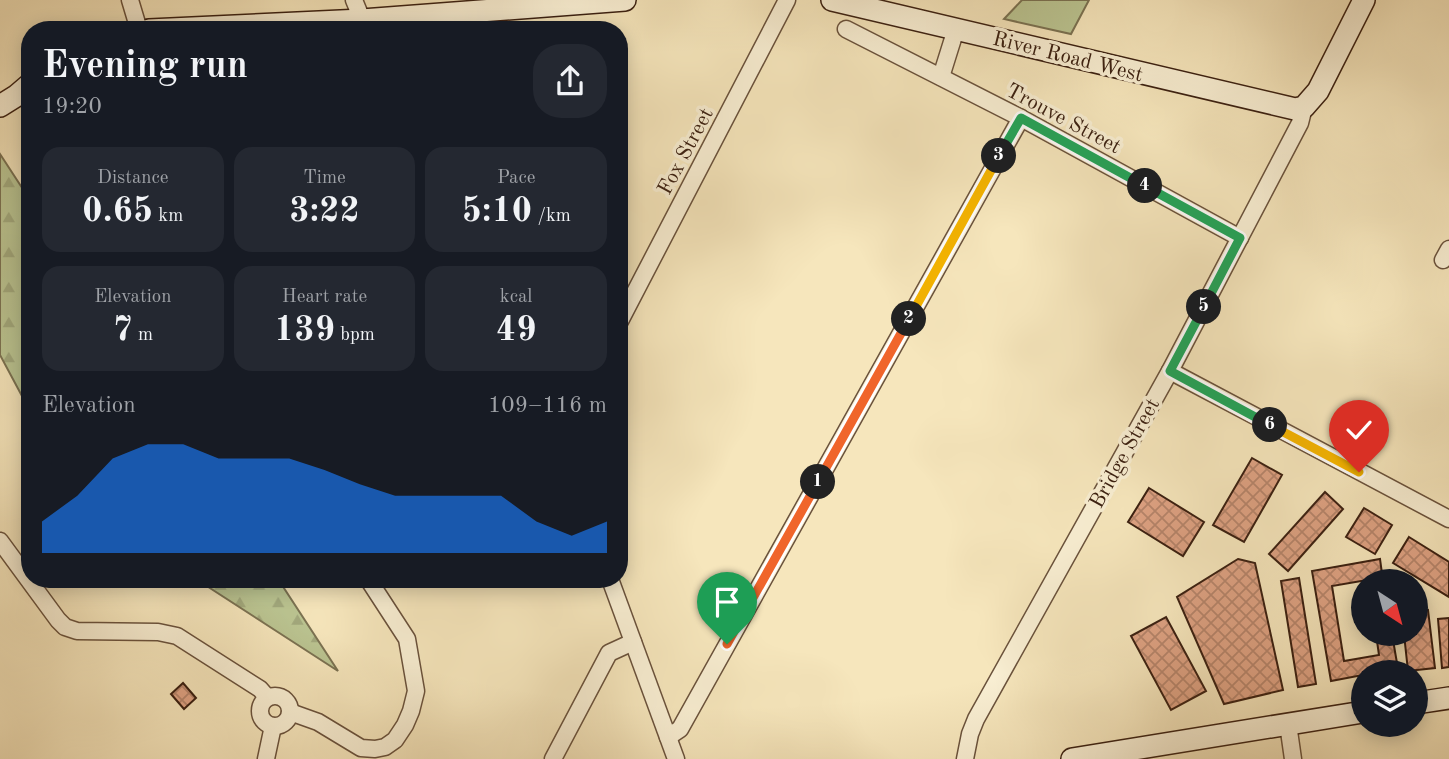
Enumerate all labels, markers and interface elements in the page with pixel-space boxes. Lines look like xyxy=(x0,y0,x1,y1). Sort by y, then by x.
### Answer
street label: River Road West xyxy=(990,29,1145,86)
button: share xyxy=(533,44,607,118)
text: Evening run xyxy=(42,48,248,86)
street label: Trouve Street xyxy=(1002,80,1124,158)
text: 19:20 xyxy=(42,95,102,118)
street label: Fox Street xyxy=(655,105,718,199)
pin: 3 xyxy=(982,138,1016,174)
text: 3 xyxy=(993,146,1004,165)
pin: 4 xyxy=(1128,168,1162,204)
text: Distance xyxy=(97,169,169,188)
text: Time xyxy=(303,169,346,188)
text: Pace xyxy=(497,169,535,188)
text: 4 xyxy=(1139,176,1150,195)
text: 0.65 xyxy=(82,194,153,229)
text: 3:22 xyxy=(289,194,360,229)
text: 5:10 xyxy=(461,194,532,229)
text: km xyxy=(153,207,183,226)
text: /km xyxy=(532,207,571,226)
text: Elevation xyxy=(94,288,171,307)
text: Heart rate xyxy=(282,288,367,307)
text: kcal xyxy=(500,288,533,307)
pin: 5 xyxy=(1186,290,1222,324)
text: 5 xyxy=(1198,297,1209,316)
pin: 2 xyxy=(892,302,926,336)
text: 2 xyxy=(903,309,914,328)
text: 7 xyxy=(112,313,133,348)
text: 139 xyxy=(274,313,335,348)
text: 49 xyxy=(496,313,536,348)
text: m xyxy=(133,326,153,345)
text: bpm xyxy=(335,326,375,345)
text: Elevation xyxy=(42,394,136,417)
text: 109–116 m xyxy=(488,394,607,417)
street label: Bridge Street xyxy=(1086,395,1164,512)
pin xyxy=(1329,400,1389,472)
pin: 6 xyxy=(1252,408,1288,442)
icon: check xyxy=(1340,411,1378,449)
text: 6 xyxy=(1264,415,1275,434)
pin: 1 xyxy=(800,464,836,500)
text: 1 xyxy=(812,472,823,491)
north arrow xyxy=(1351,569,1428,646)
map controls xyxy=(1351,569,1428,737)
pin xyxy=(697,572,757,644)
icon: arrive xyxy=(708,583,746,621)
button: layers xyxy=(1351,660,1428,737)

